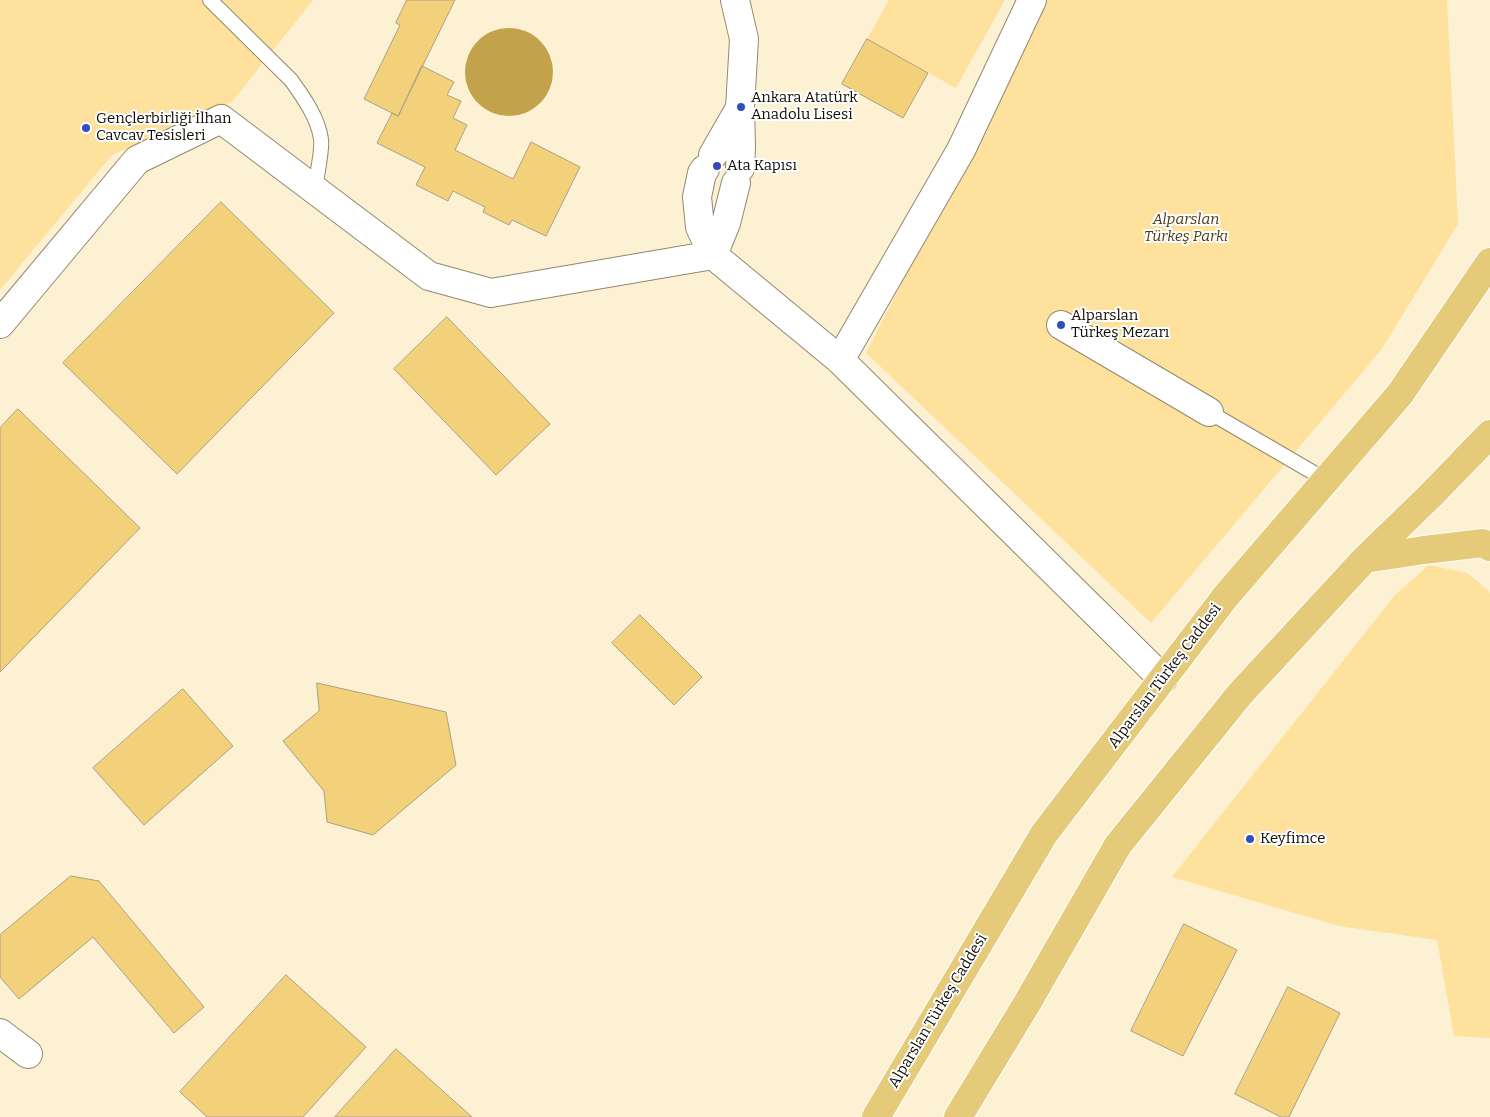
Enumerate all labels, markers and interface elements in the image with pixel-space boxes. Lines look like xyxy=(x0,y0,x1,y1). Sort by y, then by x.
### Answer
place label: Ankara Atatürk Anadolu Lisesi xyxy=(751,89,858,124)
marker: Ankara Atatürk Anadolu Lisesi xyxy=(735,101,747,113)
place label: Gençlerbirliği İlhan Cavcav Tesisleri xyxy=(96,110,232,145)
marker: Gençlerbirliği İlhan Cavcav Tesisleri xyxy=(80,122,92,134)
place label: Ata Kapısı xyxy=(727,157,797,175)
marker: Ata Kapısı xyxy=(711,160,723,172)
park label: Alparslan Türkeş Parkı xyxy=(1144,211,1228,246)
place label: Alparslan Türkeş Mezarı xyxy=(1071,307,1169,342)
marker: Alparslan Türkeş Mezarı xyxy=(1055,319,1067,331)
street label: Alparslan Türkeş Caddesi xyxy=(1105,600,1225,752)
place label: Keyfimce xyxy=(1260,830,1325,848)
marker: Keyfimce xyxy=(1244,833,1256,845)
street label: Alparslan Türkeş Caddesi xyxy=(885,931,991,1091)

